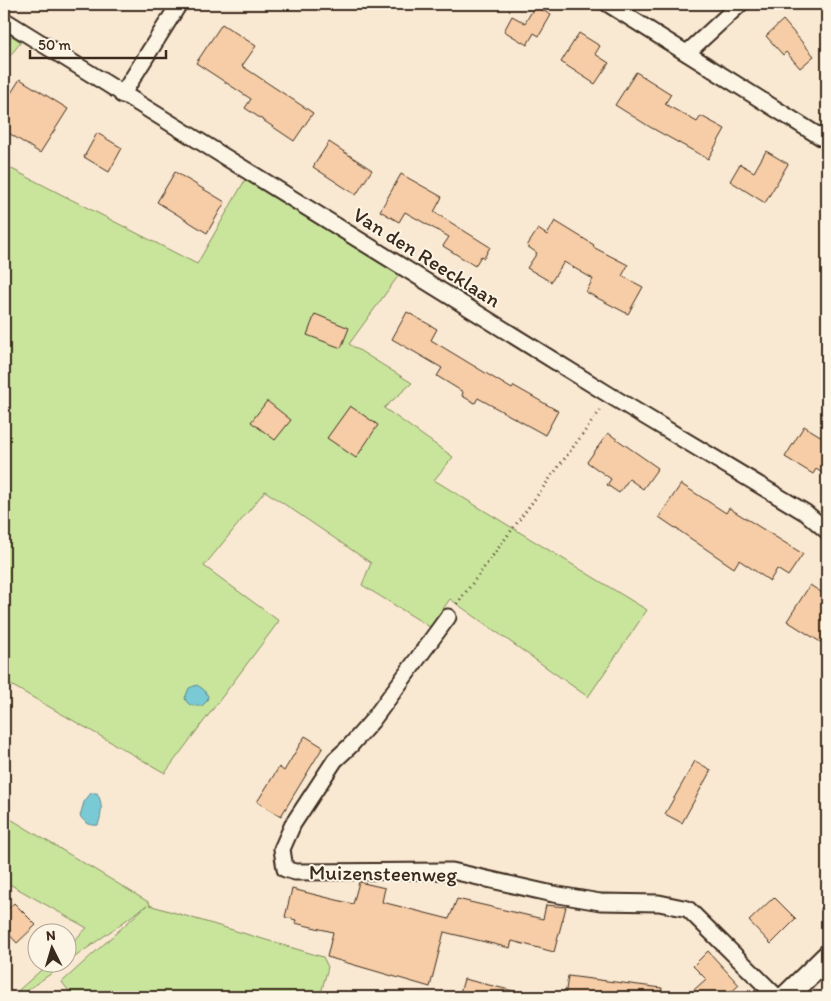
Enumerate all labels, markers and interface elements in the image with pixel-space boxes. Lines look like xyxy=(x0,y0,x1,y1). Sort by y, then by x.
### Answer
scale bar xyxy=(30,28,166,60)
text: 50 m xyxy=(38,36,71,54)
street label: Van den Reecklaan xyxy=(349,202,506,313)
street label: Muizensteenweg xyxy=(309,859,458,887)
north arrow xyxy=(28,924,78,974)
text: N xyxy=(45,927,56,944)

